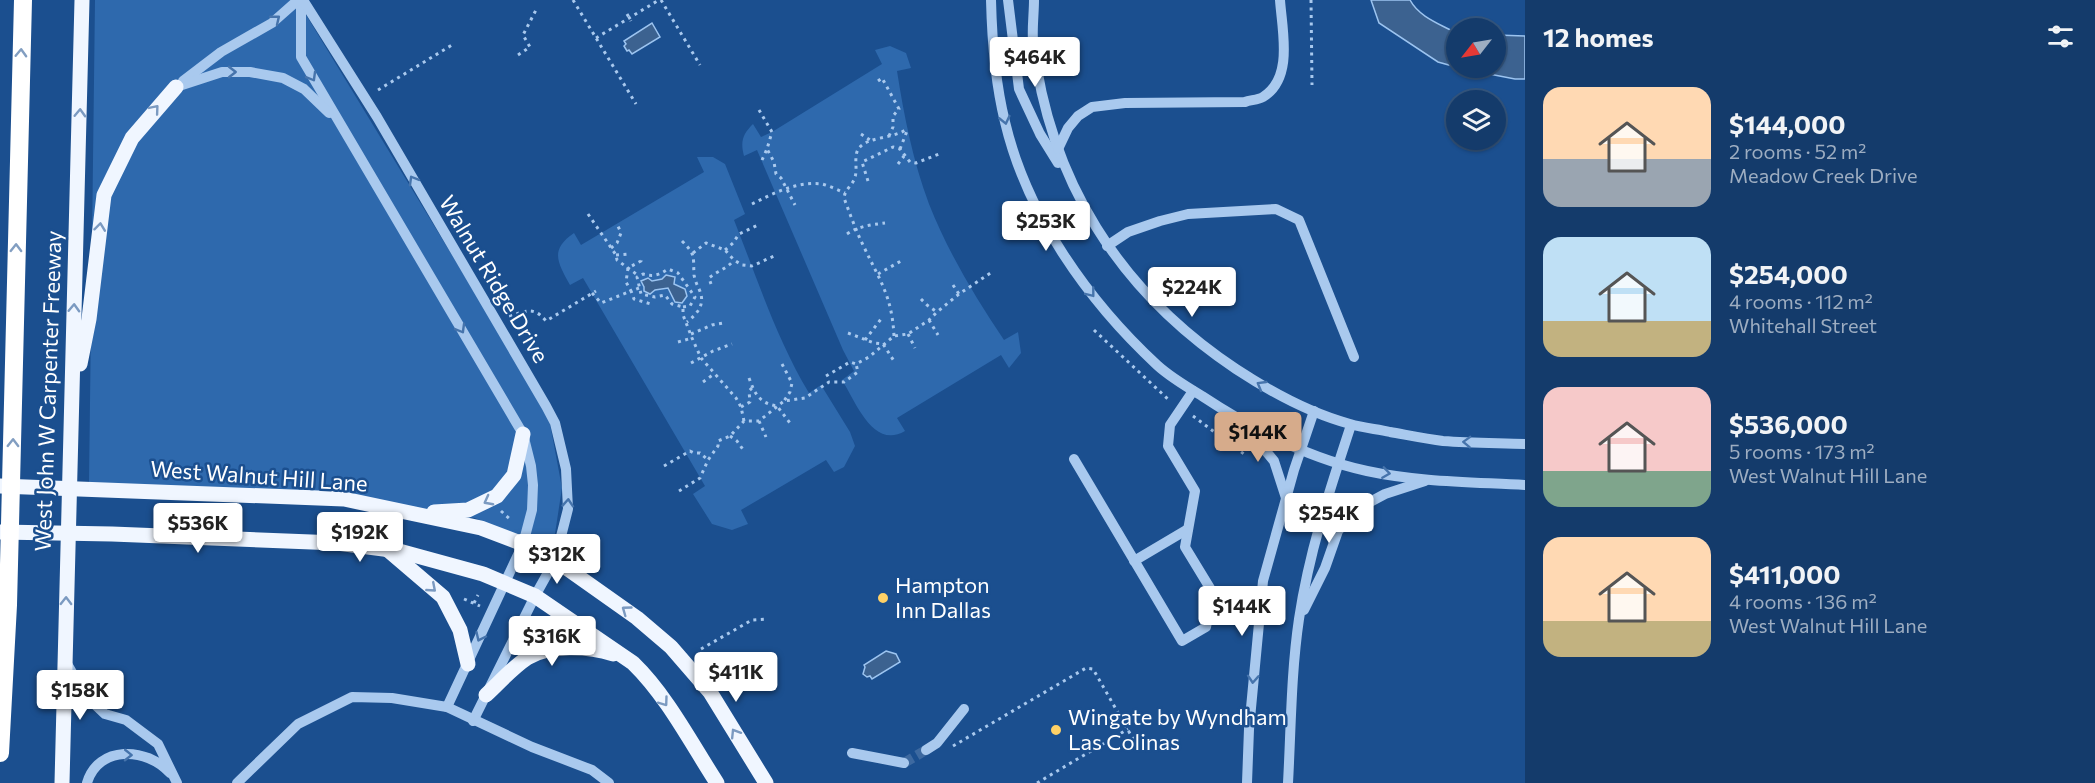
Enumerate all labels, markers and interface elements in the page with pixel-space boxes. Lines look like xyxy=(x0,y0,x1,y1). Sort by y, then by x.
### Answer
one-way arrow xyxy=(269,15,280,26)
north arrow xyxy=(1446,18,1506,78)
map controls xyxy=(1446,18,1506,150)
icon: filters xyxy=(2044,20,2077,53)
text: 12 homes xyxy=(1543,21,1654,52)
pin: $464K xyxy=(993,37,1077,88)
text: $464K xyxy=(1004,44,1066,68)
one-way arrow xyxy=(15,48,28,57)
one-way arrow xyxy=(228,66,237,78)
one-way arrow xyxy=(305,70,316,81)
button: layers xyxy=(1446,90,1506,150)
one-way arrow xyxy=(148,105,159,116)
text: $144,000 xyxy=(1729,108,1845,139)
one-way arrow xyxy=(73,109,86,118)
icon: home xyxy=(1591,111,1663,183)
one-way arrow xyxy=(998,115,1011,125)
text: 2 rooms · 52 m² xyxy=(1729,139,1866,163)
text: Meadow Creek Drive xyxy=(1729,163,1918,187)
one-way arrow xyxy=(409,176,420,186)
street label: Walnut Ridge Drive xyxy=(434,190,555,367)
pin: $253K xyxy=(1004,201,1088,252)
text: $253K xyxy=(1016,208,1076,232)
one-way arrow xyxy=(94,222,106,231)
street label: West John W Carpenter Freeway xyxy=(28,230,67,552)
one-way arrow xyxy=(10,243,22,252)
text: $254,000 xyxy=(1729,258,1848,289)
icon: home xyxy=(1591,261,1663,333)
pin: $224K xyxy=(1150,267,1234,318)
text: $224K xyxy=(1162,274,1222,298)
one-way arrow xyxy=(1084,287,1095,298)
text: 4 rooms · 112 m² xyxy=(1729,289,1873,313)
one-way arrow xyxy=(68,304,81,313)
text: Whitehall Street xyxy=(1729,313,1877,337)
one-way arrow xyxy=(454,322,466,333)
one-way arrow xyxy=(1257,380,1267,392)
text: $536,000 xyxy=(1729,408,1848,439)
icon: home xyxy=(1591,411,1663,483)
pin: $144K xyxy=(1216,412,1300,463)
text: $144K xyxy=(1228,419,1288,443)
one-way arrow xyxy=(1462,435,1471,448)
one-way arrow xyxy=(7,438,19,447)
text: 5 rooms · 173 m² xyxy=(1729,439,1875,463)
street label: West Walnut Hill Lane xyxy=(149,454,369,497)
text: West Walnut Hill Lane xyxy=(1729,463,1927,487)
one-way arrow xyxy=(1381,467,1391,479)
pin: $254K xyxy=(1287,493,1371,544)
one-way arrow xyxy=(484,494,494,505)
one-way arrow xyxy=(561,499,574,508)
text: $254K xyxy=(1299,500,1359,524)
pin: $536K xyxy=(156,503,240,554)
text: $536K xyxy=(167,510,229,534)
pin: $192K xyxy=(318,512,402,563)
text: $192K xyxy=(331,519,389,543)
pin: $312K xyxy=(515,534,599,585)
text: $312K xyxy=(528,541,586,565)
text: $411,000 xyxy=(1729,558,1841,589)
icon: home xyxy=(1591,561,1663,633)
place label: Hampton Inn Dallas xyxy=(895,571,991,623)
one-way arrow xyxy=(425,581,436,592)
pin: $144K xyxy=(1200,586,1284,637)
text: 4 rooms · 136 m² xyxy=(1729,589,1877,613)
marker: Hampton Inn Dallas xyxy=(876,591,890,605)
text: $144K xyxy=(1212,593,1272,617)
one-way arrow xyxy=(60,596,72,605)
one-way arrow xyxy=(621,606,632,617)
text: West Walnut Hill Lane xyxy=(1729,613,1927,637)
pin: $316K xyxy=(510,616,594,667)
text: $316K xyxy=(523,623,581,647)
one-way arrow xyxy=(476,630,488,641)
pin: $411K xyxy=(694,652,778,703)
text: $411K xyxy=(708,659,764,683)
pin: $158K xyxy=(38,670,122,721)
one-way arrow xyxy=(1247,675,1260,684)
text: $158K xyxy=(51,677,109,701)
one-way arrow xyxy=(657,695,668,706)
place label: Wingate by Wyndham Las Colinas xyxy=(1068,703,1287,755)
marker: Wingate by Wyndham Las Colinas xyxy=(1049,723,1063,737)
one-way arrow xyxy=(731,729,743,739)
one-way arrow xyxy=(123,749,132,761)

